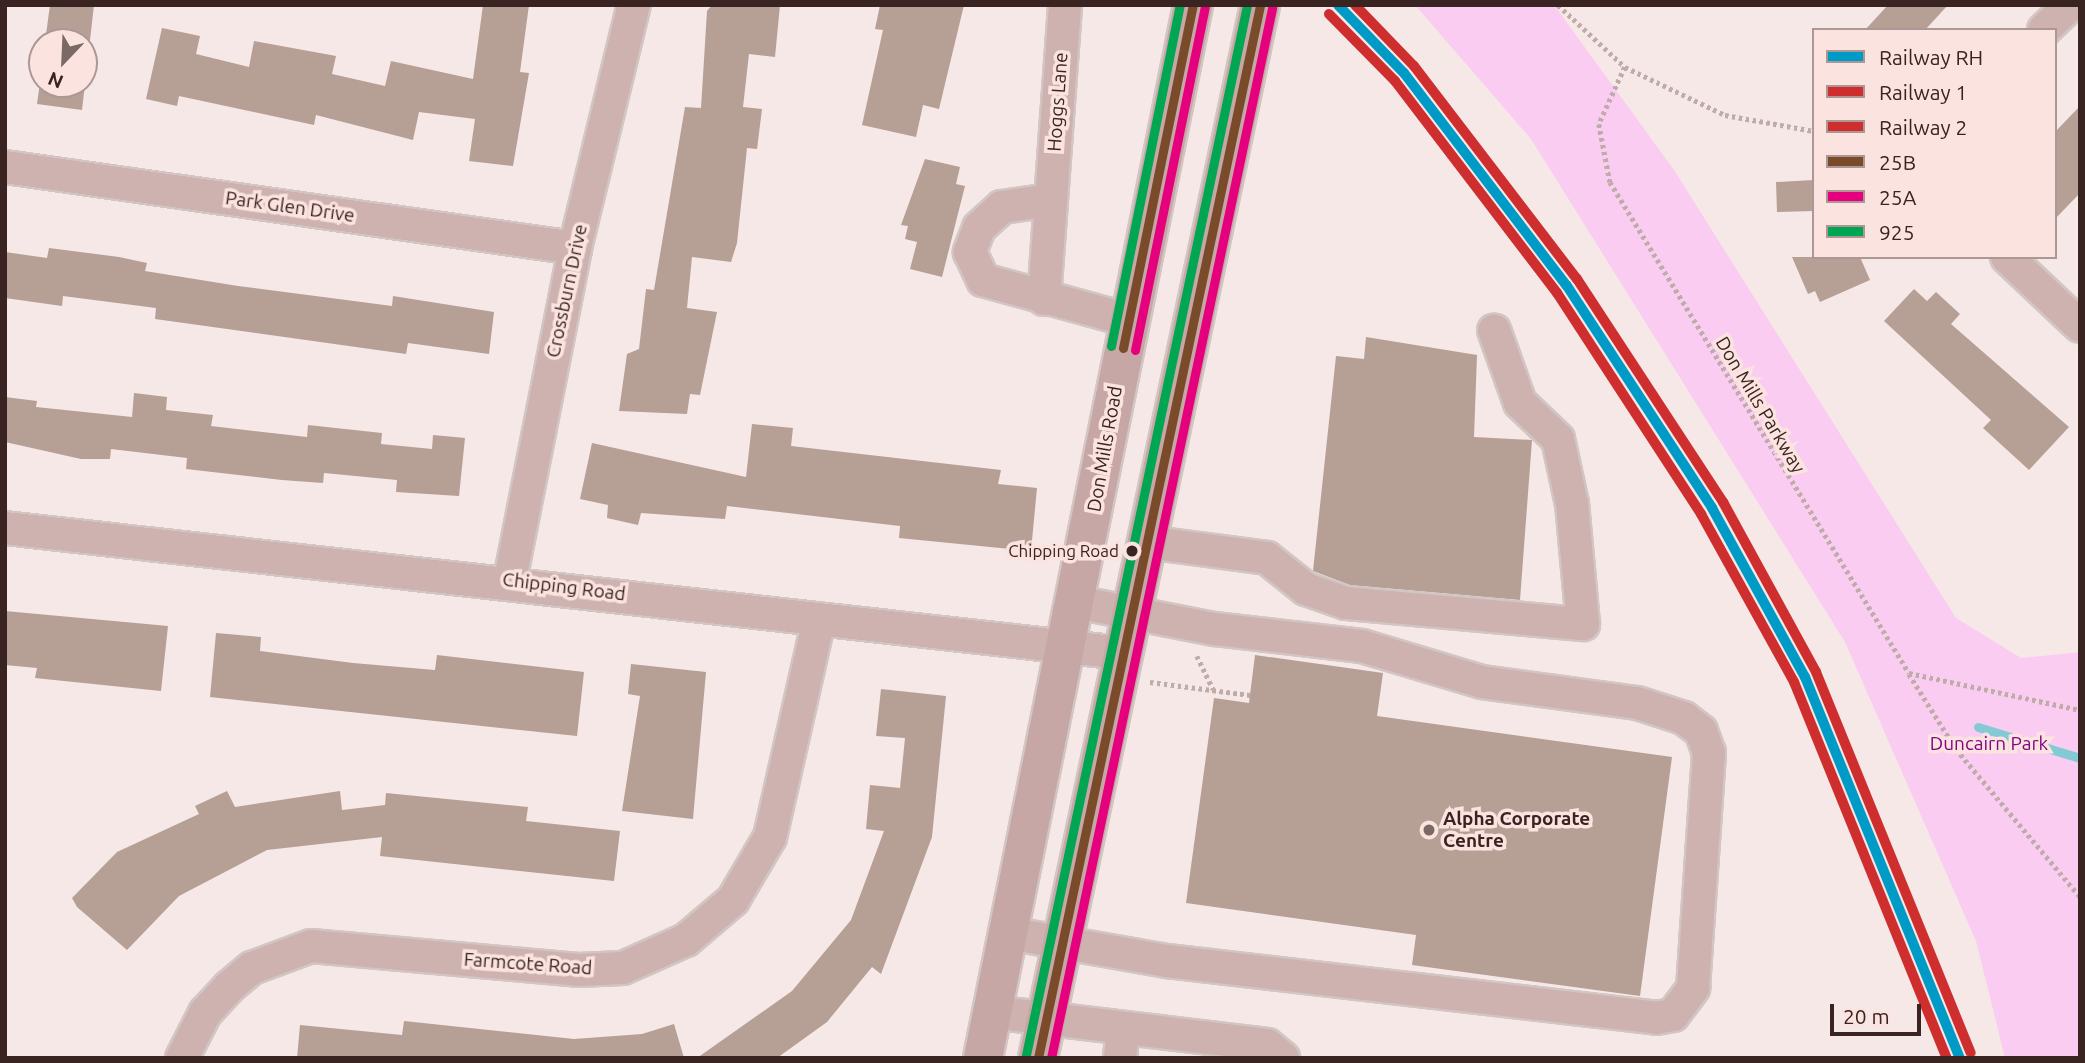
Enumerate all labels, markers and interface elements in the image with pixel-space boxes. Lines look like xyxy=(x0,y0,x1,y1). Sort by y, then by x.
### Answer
north arrow xyxy=(28,28,98,98)
legend xyxy=(1812,28,2057,259)
text: Railway RH xyxy=(1879,45,1983,69)
street label: Hoggs Lane xyxy=(1043,52,1073,152)
text: N xyxy=(45,68,66,93)
text: Railway 1 xyxy=(1879,80,1967,104)
text: Railway 2 xyxy=(1879,115,1967,139)
text: 25B xyxy=(1879,150,1916,174)
text: 25A xyxy=(1879,185,1916,209)
street label: Park Glen Drive xyxy=(224,187,356,227)
text: 925 xyxy=(1879,220,1915,244)
street label: Crossburn Drive xyxy=(542,222,592,360)
street label: Don Mills Parkway xyxy=(1710,333,1810,477)
street label: Don Mills Road xyxy=(1083,384,1127,514)
place label: Chipping Road xyxy=(1008,541,1119,561)
marker: Chipping Road xyxy=(1125,544,1139,558)
street label: Chipping Road xyxy=(501,568,627,606)
park label: Duncairn Park xyxy=(1930,733,2048,755)
place label: Alpha Corporate Centre xyxy=(1443,808,1590,852)
marker: Alpha Corporate Centre xyxy=(1421,822,1437,838)
street label: Farmcote Road xyxy=(463,948,593,980)
scale bar xyxy=(1833,990,1924,1034)
text: 20 m xyxy=(1843,1004,1890,1028)

